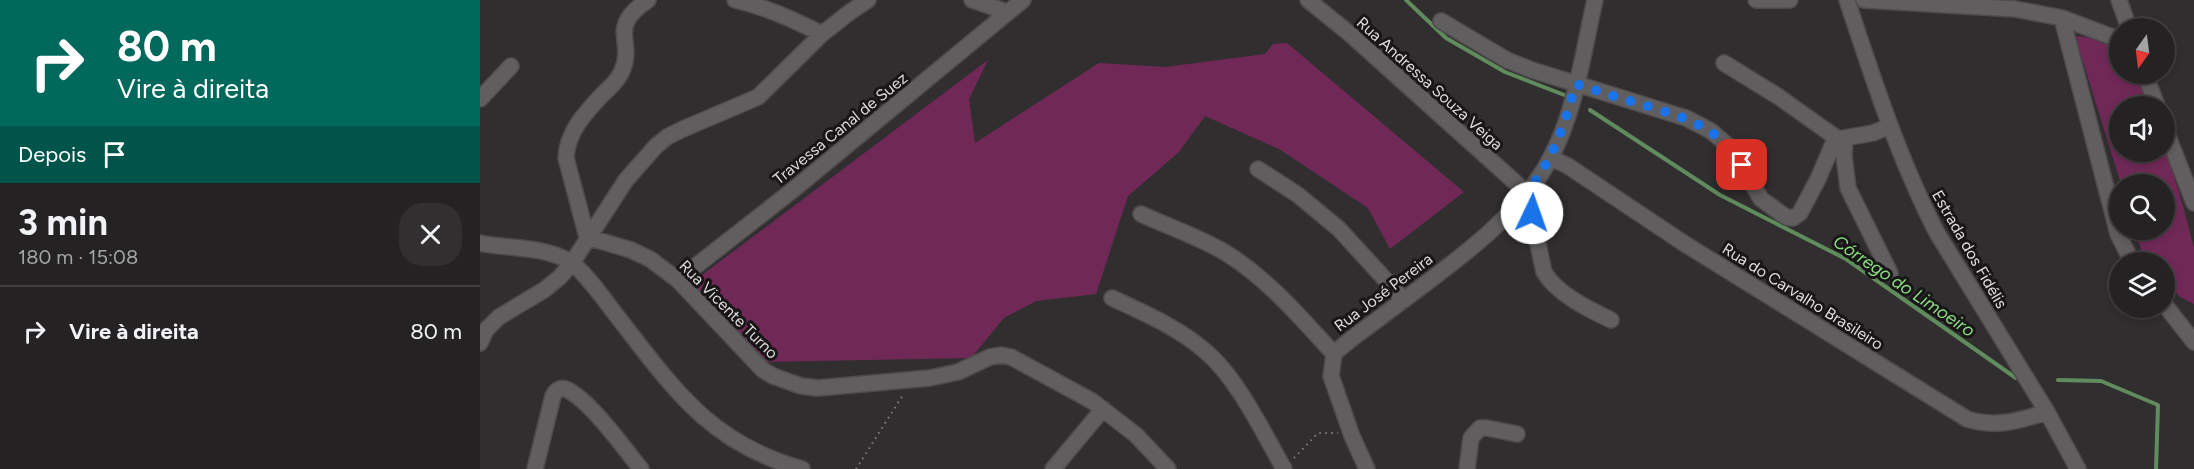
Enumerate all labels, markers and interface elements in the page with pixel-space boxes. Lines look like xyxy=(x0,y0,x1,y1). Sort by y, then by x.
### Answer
street label: Rua Andressa Souza Veiga xyxy=(1353,13,1507,154)
north arrow xyxy=(2109,18,2175,84)
map controls xyxy=(2109,18,2175,318)
text: 80 m xyxy=(117,21,217,72)
icon: right xyxy=(18,24,96,102)
street label: Travessa Canal de Suez xyxy=(769,68,911,188)
text: Vire à direita xyxy=(117,72,269,105)
button: sound xyxy=(2109,96,2175,162)
icon: arrive xyxy=(98,138,131,171)
pin xyxy=(1716,139,1767,190)
text: Depois xyxy=(18,141,86,168)
icon: arrive xyxy=(1725,148,1758,181)
button: search xyxy=(2109,174,2175,240)
position arrow xyxy=(1500,181,1564,245)
street label: Estrada dos Fidélis xyxy=(1928,187,2011,312)
text: 3 min xyxy=(18,201,108,244)
button: close xyxy=(399,203,462,266)
water label: Córrego do Limoeiro xyxy=(1829,230,1979,342)
street label: Rua do Carvalho Brasileiro xyxy=(1719,239,1887,354)
text: 180 m · 15:08 xyxy=(18,245,138,269)
street label: Rua José Pereira xyxy=(1330,249,1436,335)
button: layers xyxy=(2109,252,2175,318)
street label: Rua Vicente Turno xyxy=(675,256,782,363)
icon: right xyxy=(18,315,51,348)
text: Vire à direita xyxy=(69,318,199,345)
text: 80 m xyxy=(410,318,462,345)

